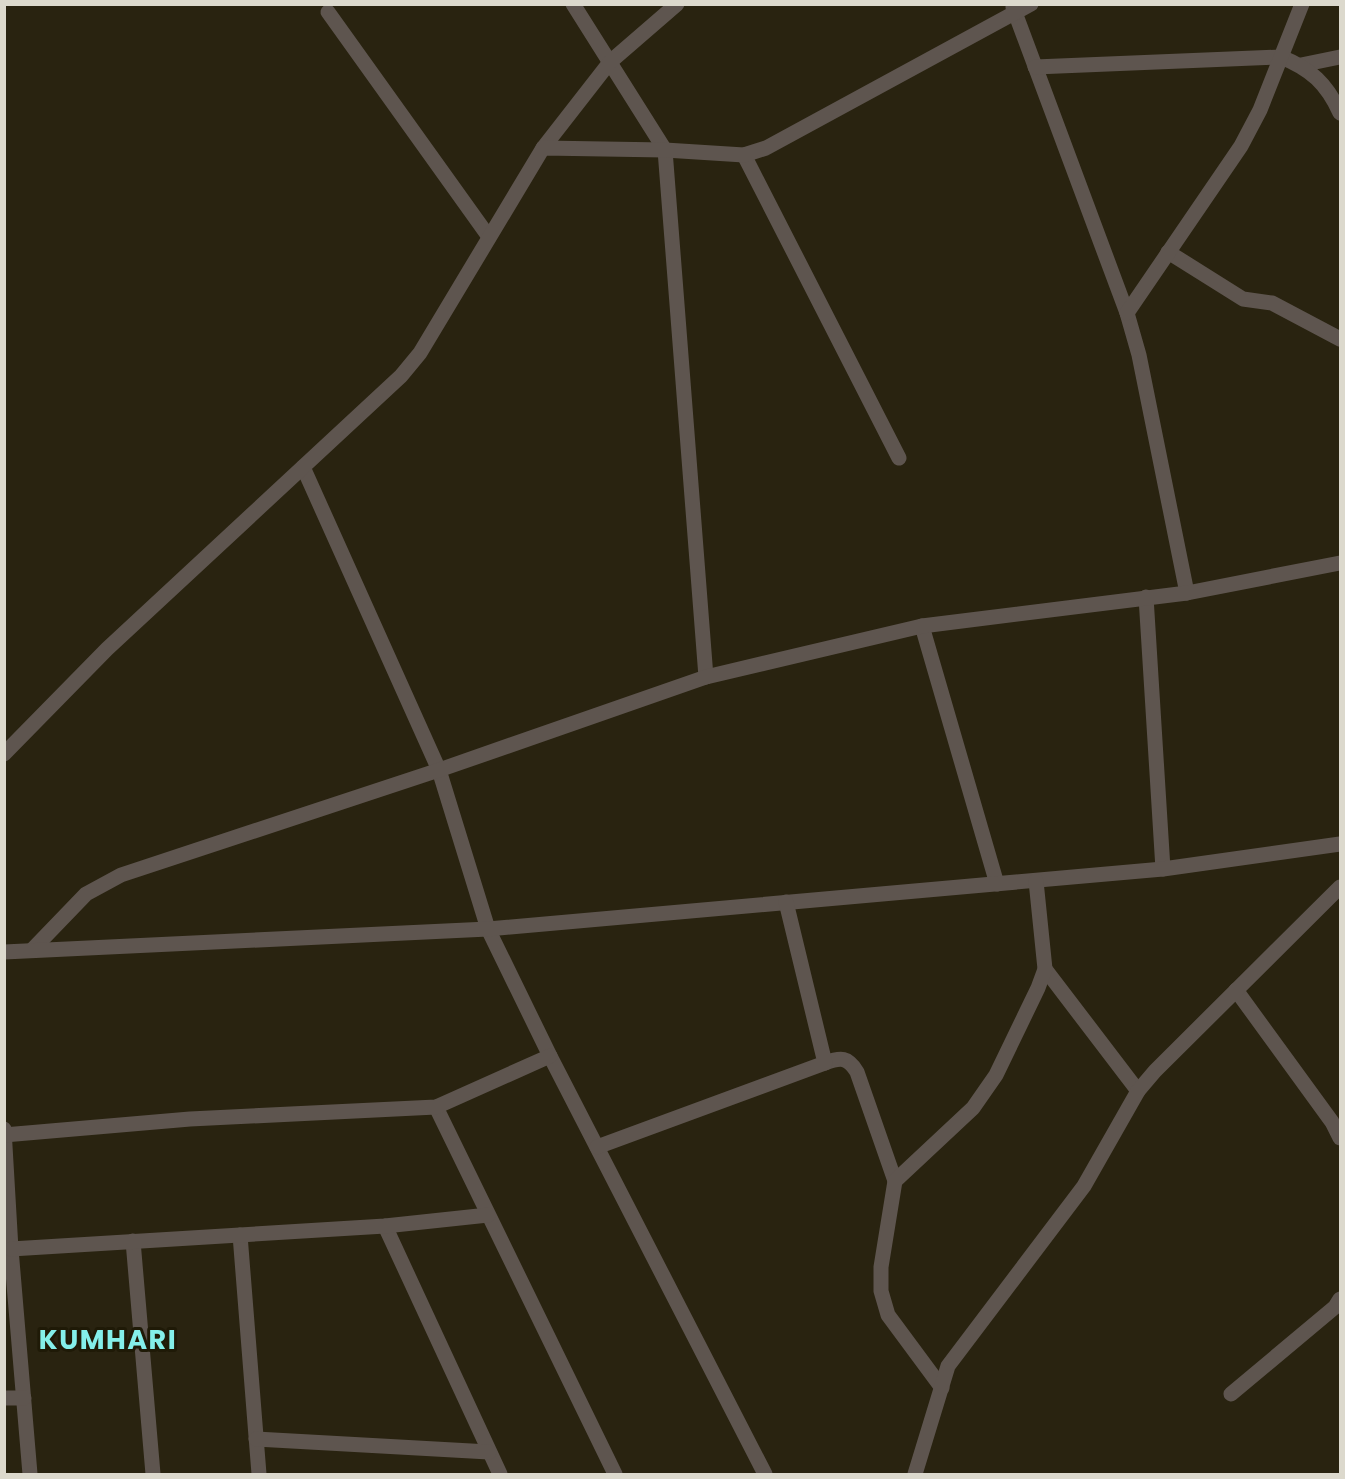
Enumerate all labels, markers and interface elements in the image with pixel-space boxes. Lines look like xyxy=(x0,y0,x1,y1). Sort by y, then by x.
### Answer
district label: KUMHARI xyxy=(39,1321,177,1358)

